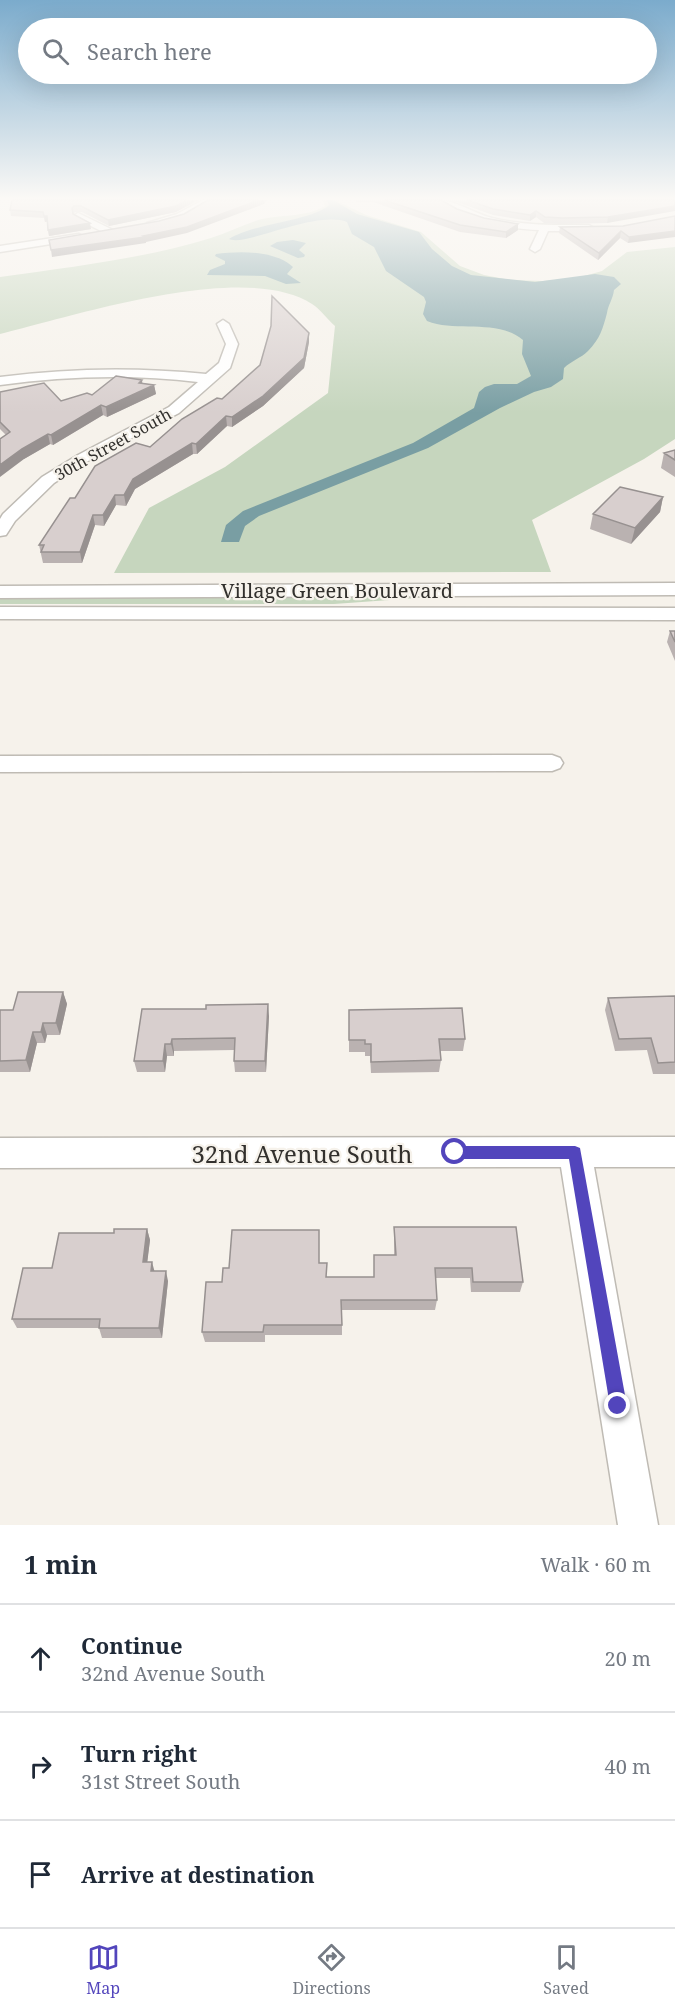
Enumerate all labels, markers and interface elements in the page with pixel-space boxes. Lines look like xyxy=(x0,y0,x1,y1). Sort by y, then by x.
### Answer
search box xyxy=(18,18,657,84)
icon: search xyxy=(39,35,72,68)
text: Search here xyxy=(87,36,212,66)
street label: 30th Street South xyxy=(51,403,175,485)
street label: Village Green Boulevard xyxy=(221,577,453,604)
street label: 32nd Avenue South xyxy=(191,1137,413,1170)
route start xyxy=(441,1138,467,1164)
route end xyxy=(604,1392,630,1418)
text: 1 min xyxy=(24,1546,98,1582)
text: Walk · 60 m xyxy=(540,1551,651,1578)
text: Continue xyxy=(81,1630,183,1660)
icon: ahead xyxy=(24,1642,57,1675)
text: 20 m xyxy=(605,1645,651,1672)
text: 32nd Avenue South xyxy=(81,1660,265,1687)
text: Turn right xyxy=(81,1738,197,1768)
icon: right xyxy=(24,1750,57,1783)
text: 40 m xyxy=(605,1753,651,1780)
text: 31st Street South xyxy=(81,1768,240,1795)
icon: arrive xyxy=(24,1858,57,1891)
text: Arrive at destination xyxy=(81,1859,315,1889)
tab: Map xyxy=(86,1941,120,1999)
tab: Directions xyxy=(293,1941,371,1999)
tab: Saved xyxy=(543,1941,589,1999)

